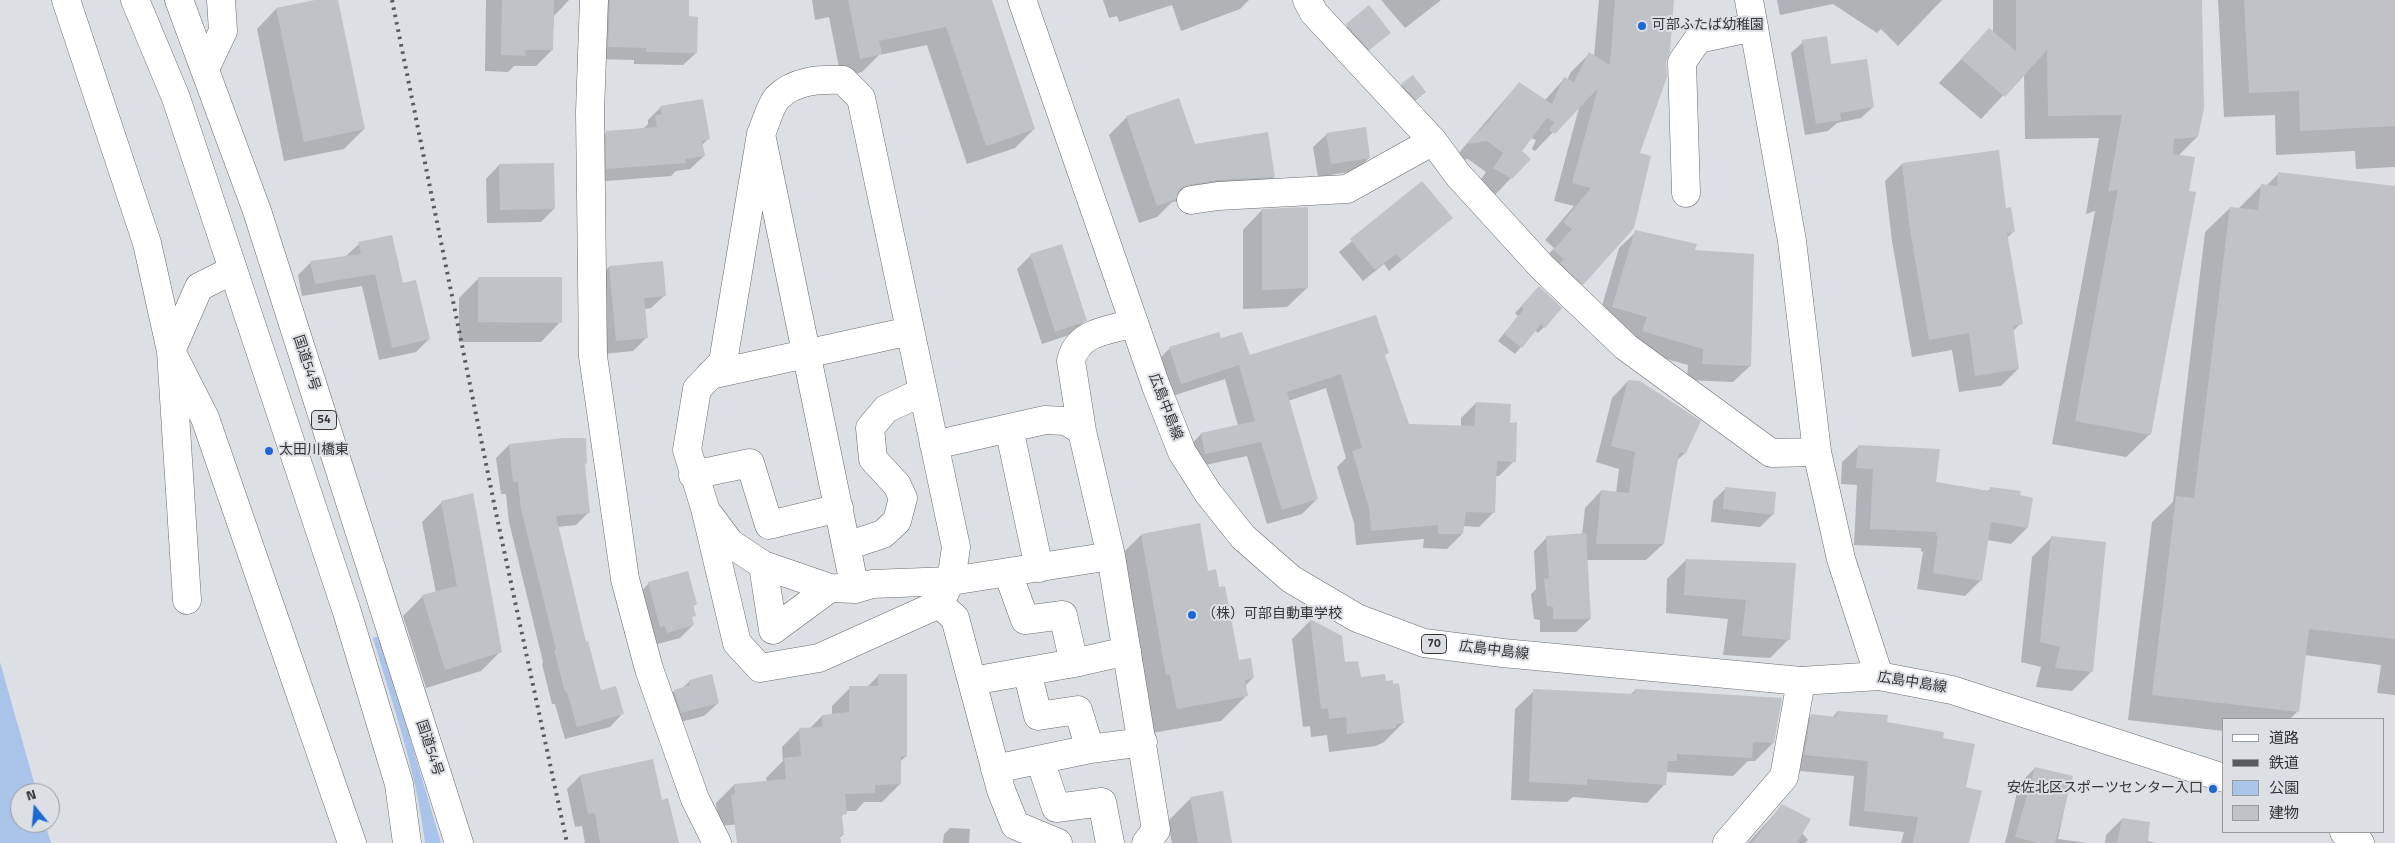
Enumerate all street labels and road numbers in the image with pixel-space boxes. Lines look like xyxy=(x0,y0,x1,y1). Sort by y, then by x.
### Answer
street label: 国道54号 xyxy=(289,333,323,393)
street label: 広島中島線 xyxy=(1145,371,1185,443)
road number: 54 xyxy=(312,410,336,430)
road number: 70 xyxy=(1422,634,1446,654)
street label: 広島中島線 xyxy=(1458,638,1530,664)
street label: 広島中島線 xyxy=(1876,669,1948,697)
street label: 国道54号 xyxy=(412,718,446,778)

